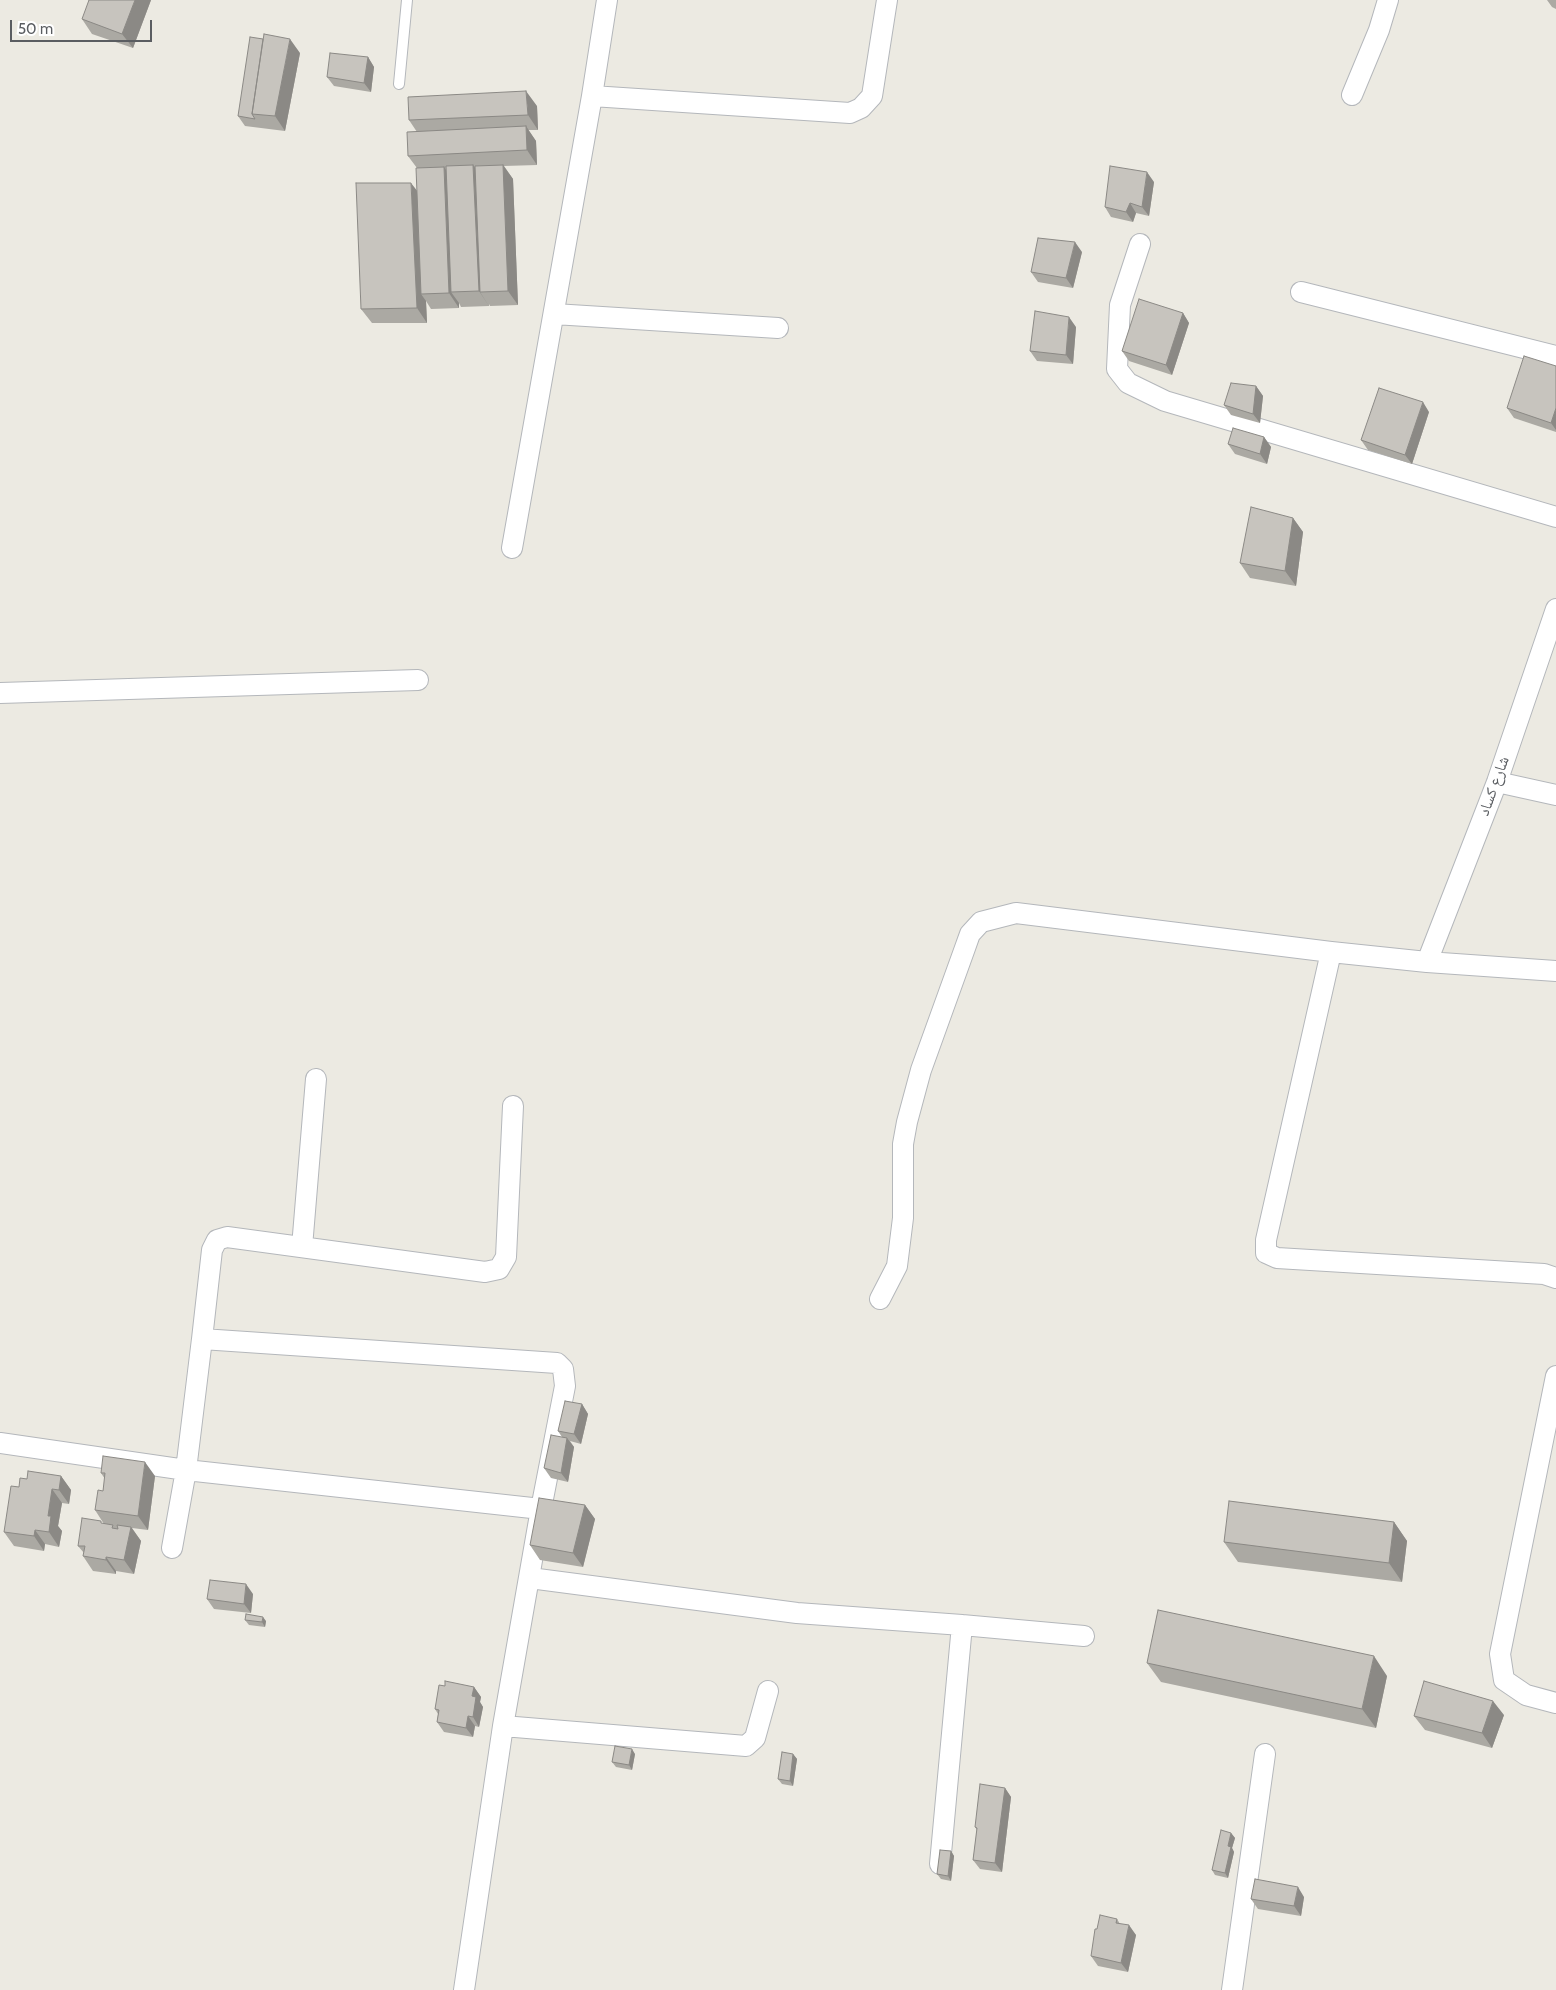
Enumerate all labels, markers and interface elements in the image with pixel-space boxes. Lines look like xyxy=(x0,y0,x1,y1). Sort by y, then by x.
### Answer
scale bar xyxy=(12,10,155,42)
text: 50 m xyxy=(18,20,53,38)
street label: شارع كساد xyxy=(1474,754,1514,818)

